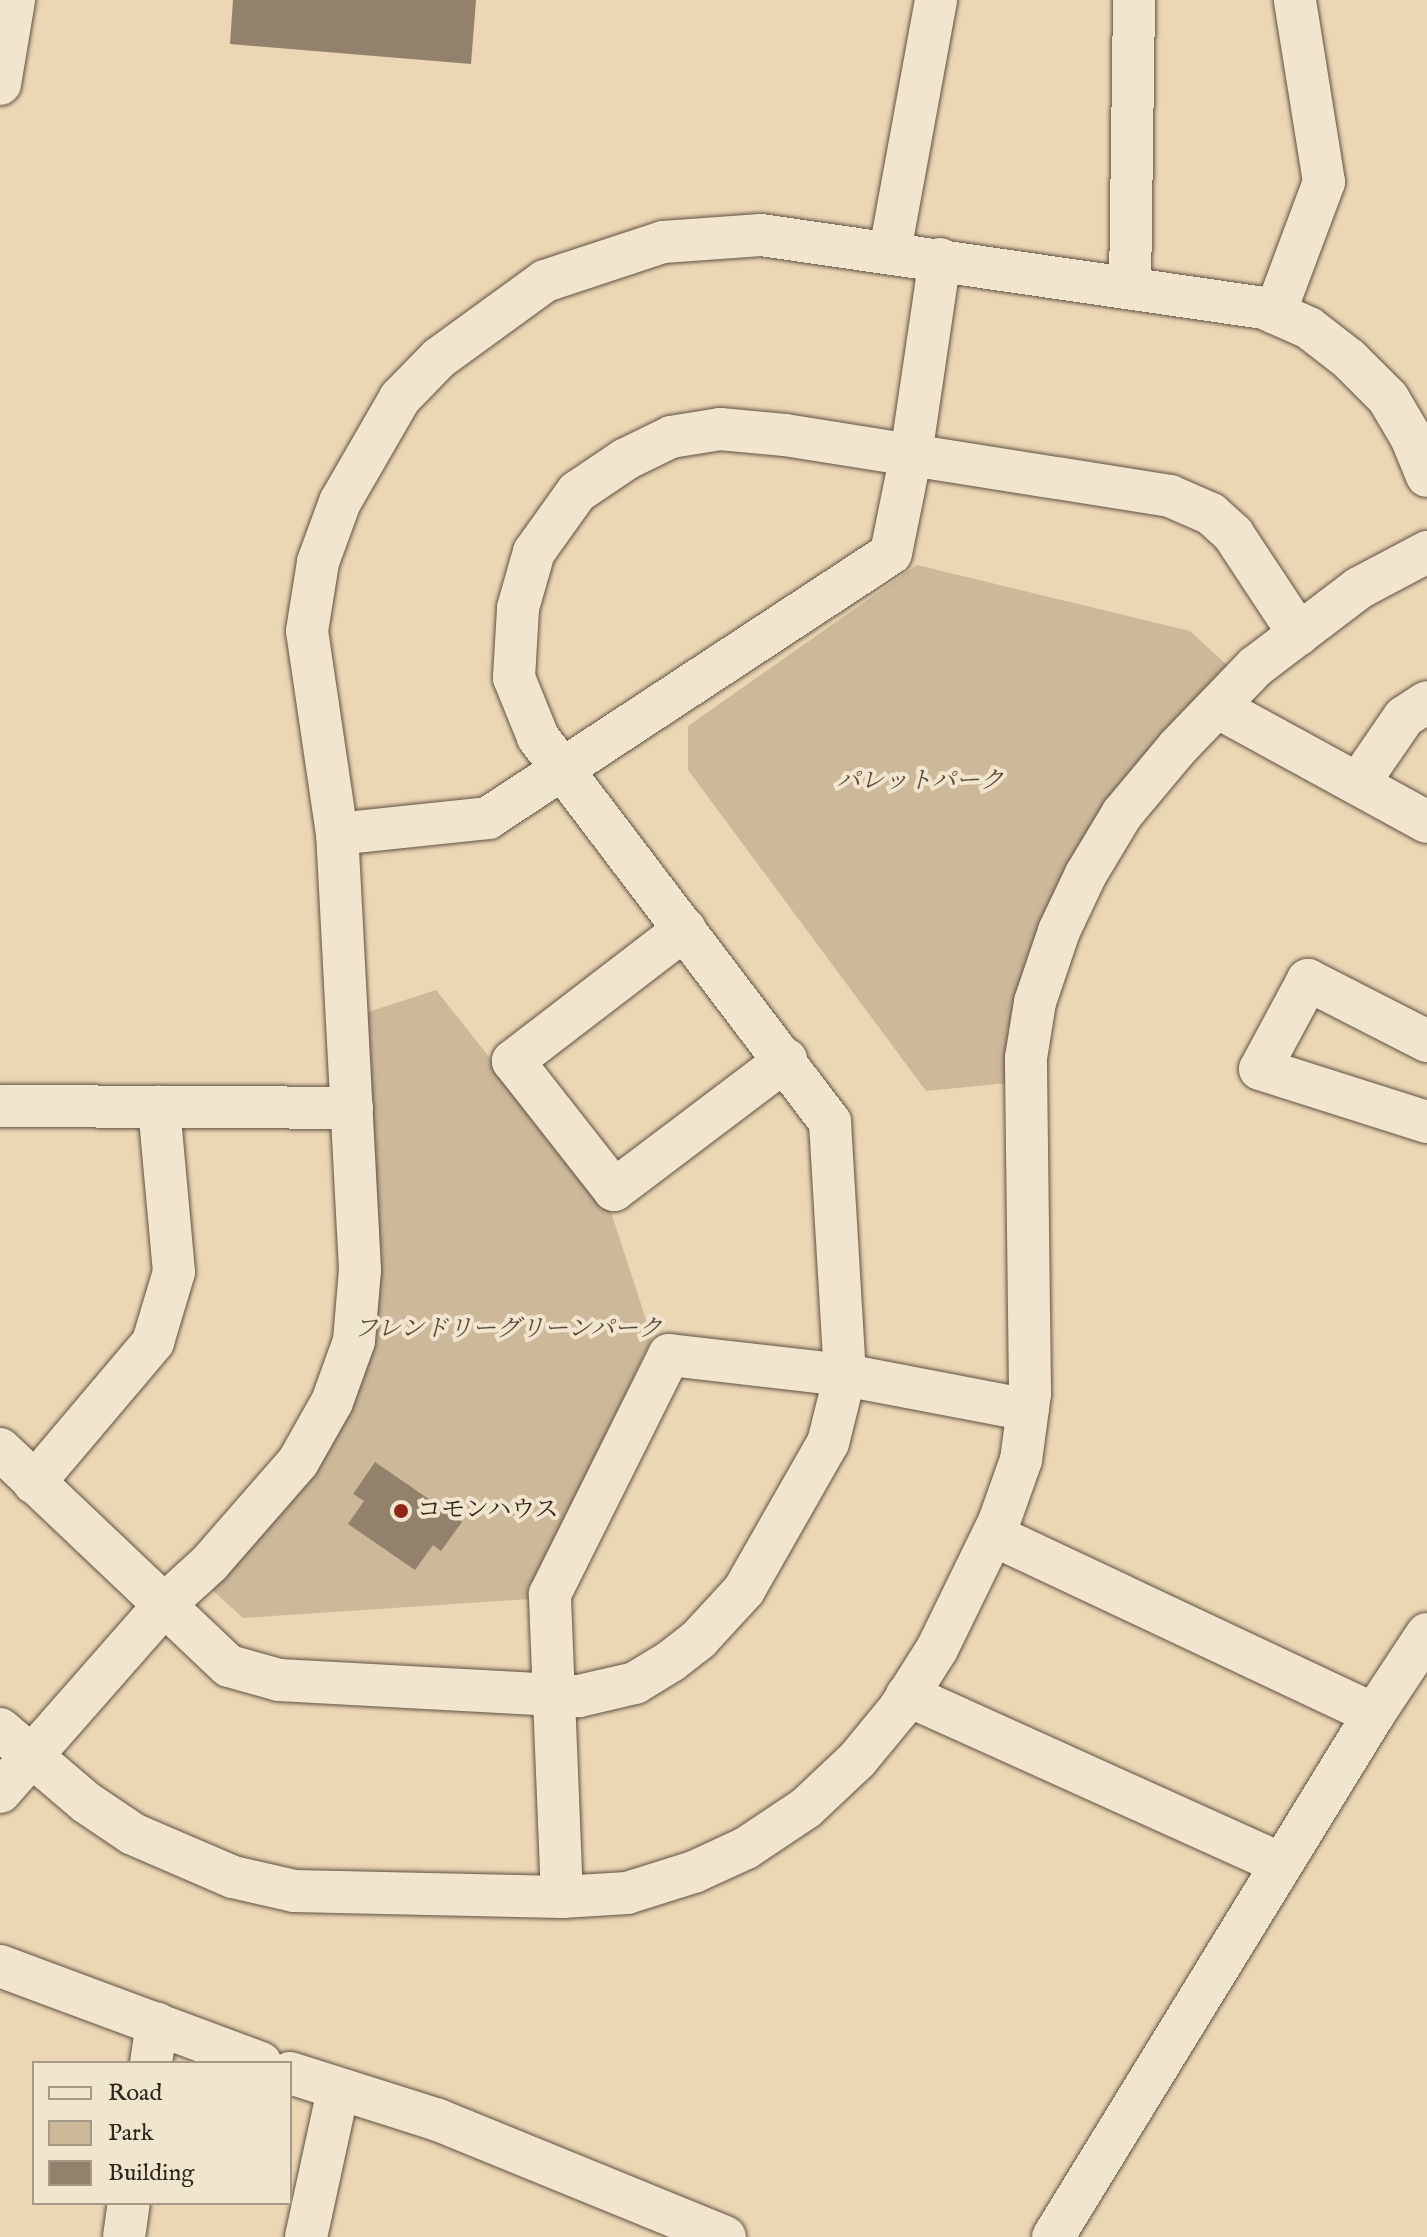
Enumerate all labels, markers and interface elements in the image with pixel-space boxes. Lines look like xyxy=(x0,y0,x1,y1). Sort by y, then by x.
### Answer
park label: パレットパーク xyxy=(836,768,1004,796)
park label: フレンドリーグリーンパーク xyxy=(352,1316,664,1344)
place label: コモンハウス xyxy=(417,1497,561,1525)
marker: コモンハウス xyxy=(392,1502,410,1520)
legend xyxy=(32,2061,292,2205)
text: Road xyxy=(108,2078,162,2109)
text: Park xyxy=(108,2118,154,2149)
text: Building xyxy=(108,2158,194,2189)

